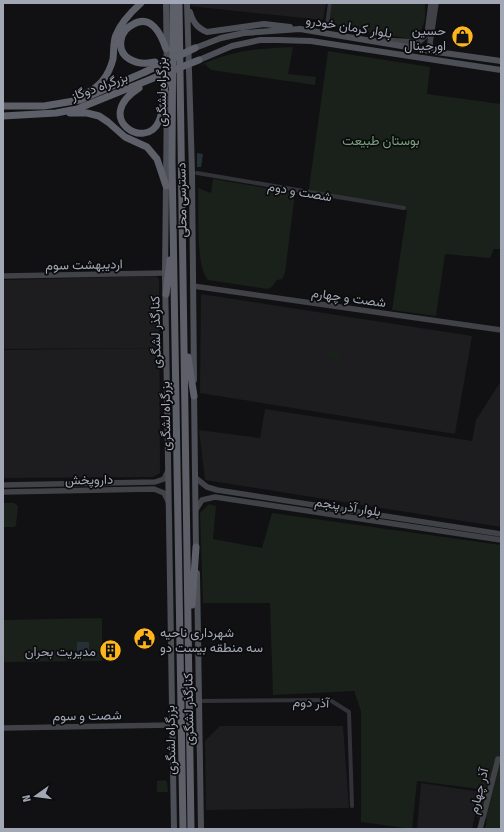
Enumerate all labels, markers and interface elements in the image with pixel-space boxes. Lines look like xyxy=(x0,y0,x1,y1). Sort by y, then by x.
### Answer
street label: بلوار کرمان خودرو xyxy=(305,12,393,42)
place label: حسین اورجینال xyxy=(404,23,446,54)
shop icon: حسین اورجینال xyxy=(449,24,475,50)
street label: بزرگراه لشگری xyxy=(154,57,170,127)
street label: بزرگراه دوگاز xyxy=(68,69,130,105)
park label: بوستان طبیعت xyxy=(342,133,420,149)
street label: دسترسی محلی xyxy=(173,162,191,238)
street label: شصت و دوم xyxy=(266,178,333,206)
street label: اردیبهشت سوم xyxy=(45,256,123,274)
street label: شصت و چهارم xyxy=(310,285,387,312)
street label: کنارگذر لشگری xyxy=(147,295,165,368)
street label: بزرگراه لشگری xyxy=(157,381,175,451)
street label: داروپخش xyxy=(65,472,113,489)
street label: بلوار آذر پنجم xyxy=(314,494,382,521)
place label: شهرداری ناحیه سه منطقه بیست دو xyxy=(160,625,263,656)
public building icon: شهرداری ناحیه سه منطقه بیست دو xyxy=(132,626,158,652)
building icon: مدیریت بحران xyxy=(98,638,124,664)
place label: مدیریت بحران xyxy=(25,644,96,660)
street label: کنارگذر لشگری xyxy=(180,672,198,745)
street label: آذر دوم xyxy=(292,694,330,712)
street label: بزرگراه لشگری xyxy=(162,705,180,775)
street label: شصت و سوم xyxy=(52,707,122,725)
street label: آذر چهارم xyxy=(466,766,494,816)
north arrow xyxy=(16,776,56,816)
text: N xyxy=(20,794,34,803)

